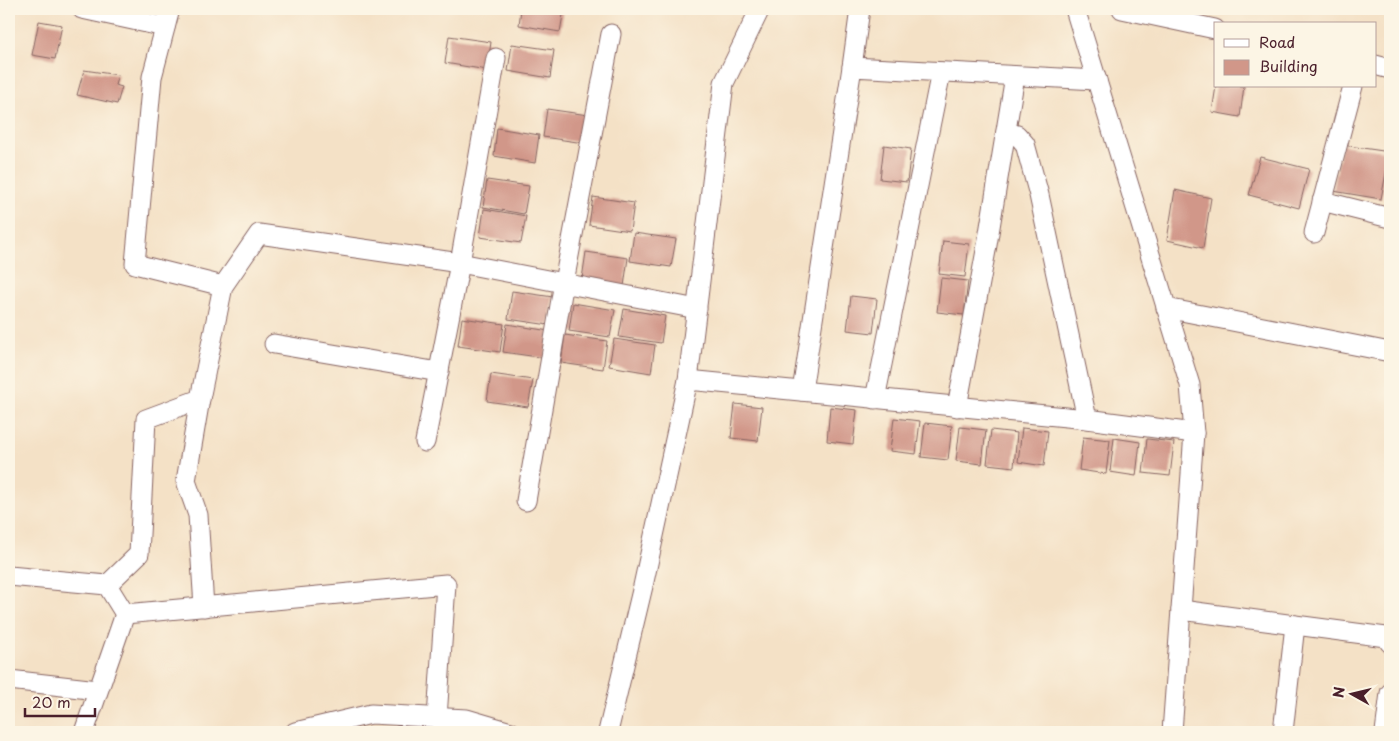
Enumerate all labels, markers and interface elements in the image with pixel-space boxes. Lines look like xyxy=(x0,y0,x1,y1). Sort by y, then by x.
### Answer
legend xyxy=(1214,22,1376,88)
text: Road xyxy=(1259,30,1295,53)
text: Building xyxy=(1259,54,1318,77)
north arrow xyxy=(1326,668,1376,718)
text: N xyxy=(1327,685,1350,699)
scale bar xyxy=(25,686,95,718)
text: 20 m xyxy=(32,690,71,713)

